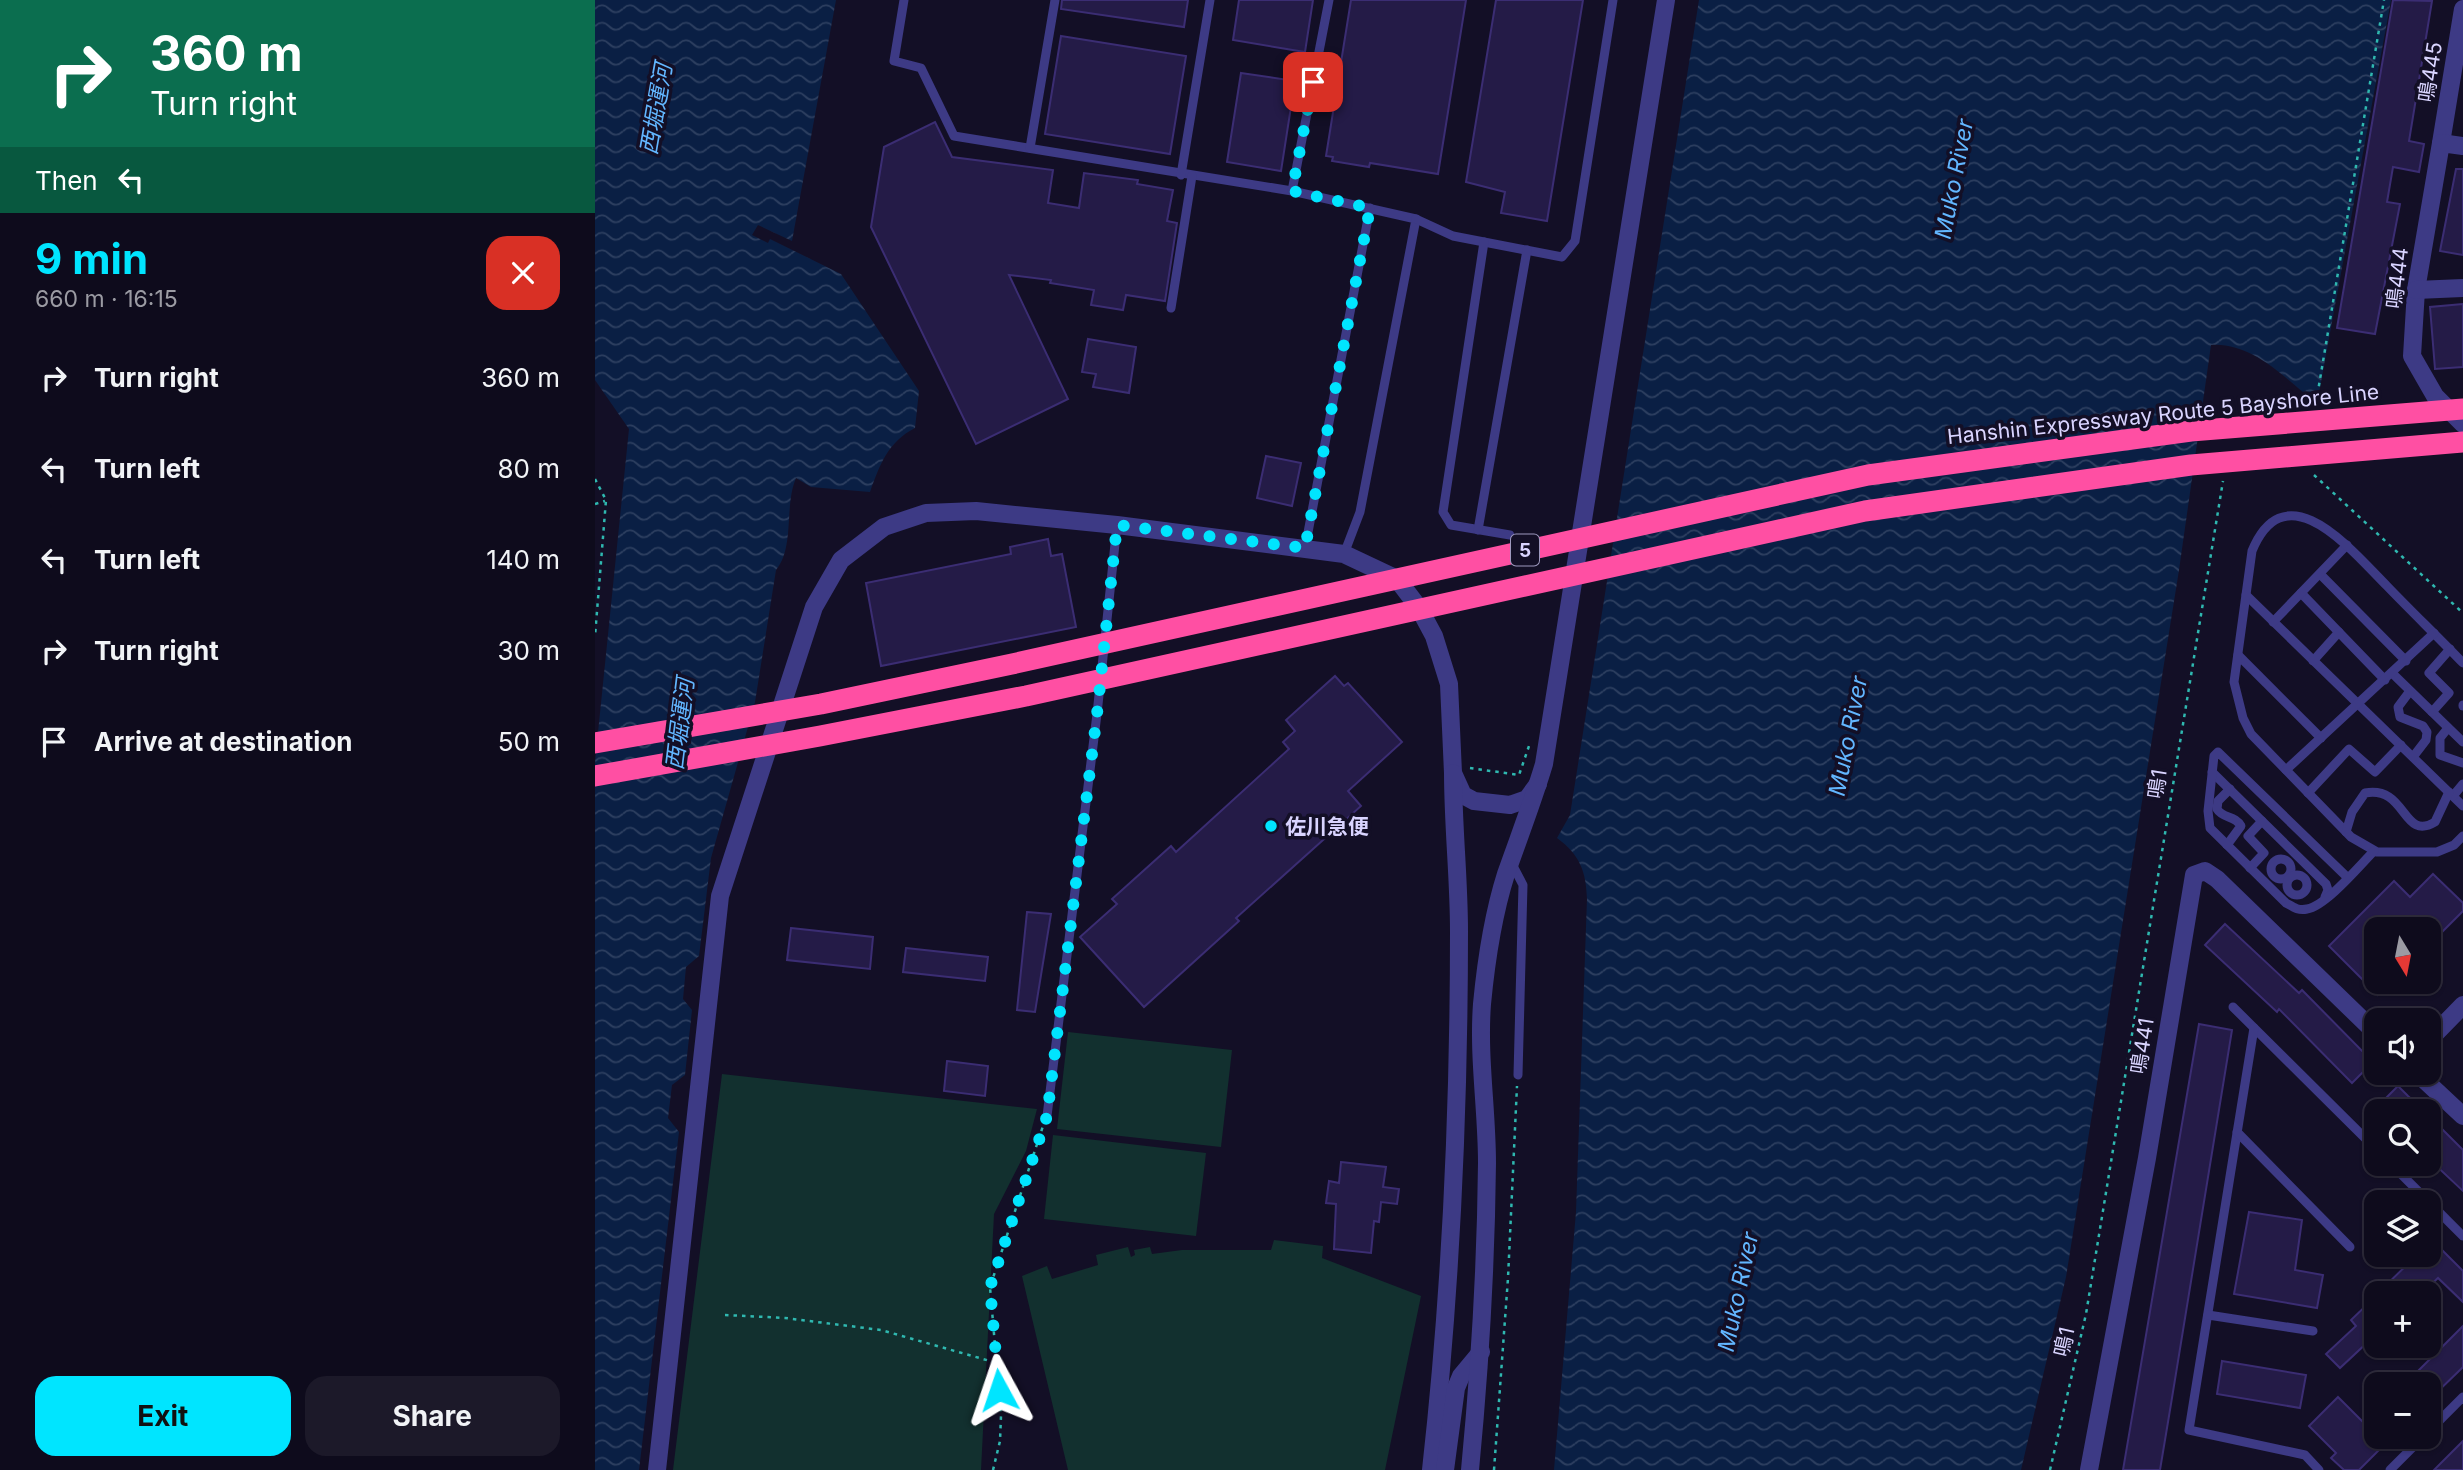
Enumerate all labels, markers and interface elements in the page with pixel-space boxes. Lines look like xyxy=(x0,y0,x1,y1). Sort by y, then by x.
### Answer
text: 360 m xyxy=(150,24,303,83)
icon: right xyxy=(35,28,126,119)
street label: 鳴445 xyxy=(2413,40,2447,104)
pin xyxy=(1283,52,1343,112)
water label: 西堀運河 xyxy=(634,57,678,157)
icon: arrive xyxy=(1294,63,1332,101)
text: Turn right xyxy=(150,84,297,123)
water label: Muko River xyxy=(1929,115,1980,241)
icon: left xyxy=(112,161,150,199)
text: Then xyxy=(35,165,98,196)
text: 9 min xyxy=(35,233,148,284)
button: close xyxy=(486,236,560,310)
street label: 鳴444 xyxy=(2381,246,2413,310)
text: 660 m · 16:15 xyxy=(35,285,178,313)
icon: right xyxy=(35,359,73,397)
text: Turn right xyxy=(94,362,219,393)
text: 360 m xyxy=(481,362,560,393)
street label: Hanshin Expressway Route 5 Bayshore Line xyxy=(1946,379,2380,449)
icon: left xyxy=(35,450,73,488)
text: Turn left xyxy=(94,453,200,484)
text: 80 m xyxy=(497,453,560,484)
road number: 5 xyxy=(1511,534,1539,566)
icon: left xyxy=(35,541,73,579)
text: Turn left xyxy=(94,544,200,575)
text: 140 m xyxy=(486,544,560,575)
icon: right xyxy=(35,632,73,670)
text: Turn right xyxy=(94,635,219,666)
text: 30 m xyxy=(497,635,560,666)
water label: Muko River xyxy=(1823,672,1874,798)
water label: 西堀運河 xyxy=(660,673,700,771)
icon: arrive xyxy=(35,723,73,761)
text: Arrive at destination xyxy=(94,726,353,757)
text: 50 m xyxy=(498,726,560,757)
street label: 鳴1 xyxy=(2142,767,2172,801)
place label: 佐川急便 xyxy=(1285,814,1369,839)
marker: 佐川急便 xyxy=(1263,818,1279,834)
north arrow xyxy=(2364,917,2441,994)
map controls xyxy=(2364,917,2441,1449)
button: sound xyxy=(2364,1008,2441,1085)
street label: 鳴441 xyxy=(2125,1016,2159,1076)
button: search xyxy=(2364,1099,2441,1176)
button: layers xyxy=(2364,1190,2441,1267)
water label: Muko River xyxy=(1712,1228,1765,1354)
button: + xyxy=(2364,1281,2441,1358)
street label: 鳴1 xyxy=(2048,1325,2080,1359)
position arrow xyxy=(962,1353,1036,1427)
button: − xyxy=(2364,1372,2441,1449)
button: Exit xyxy=(35,1376,291,1456)
button: Share xyxy=(305,1376,560,1456)

